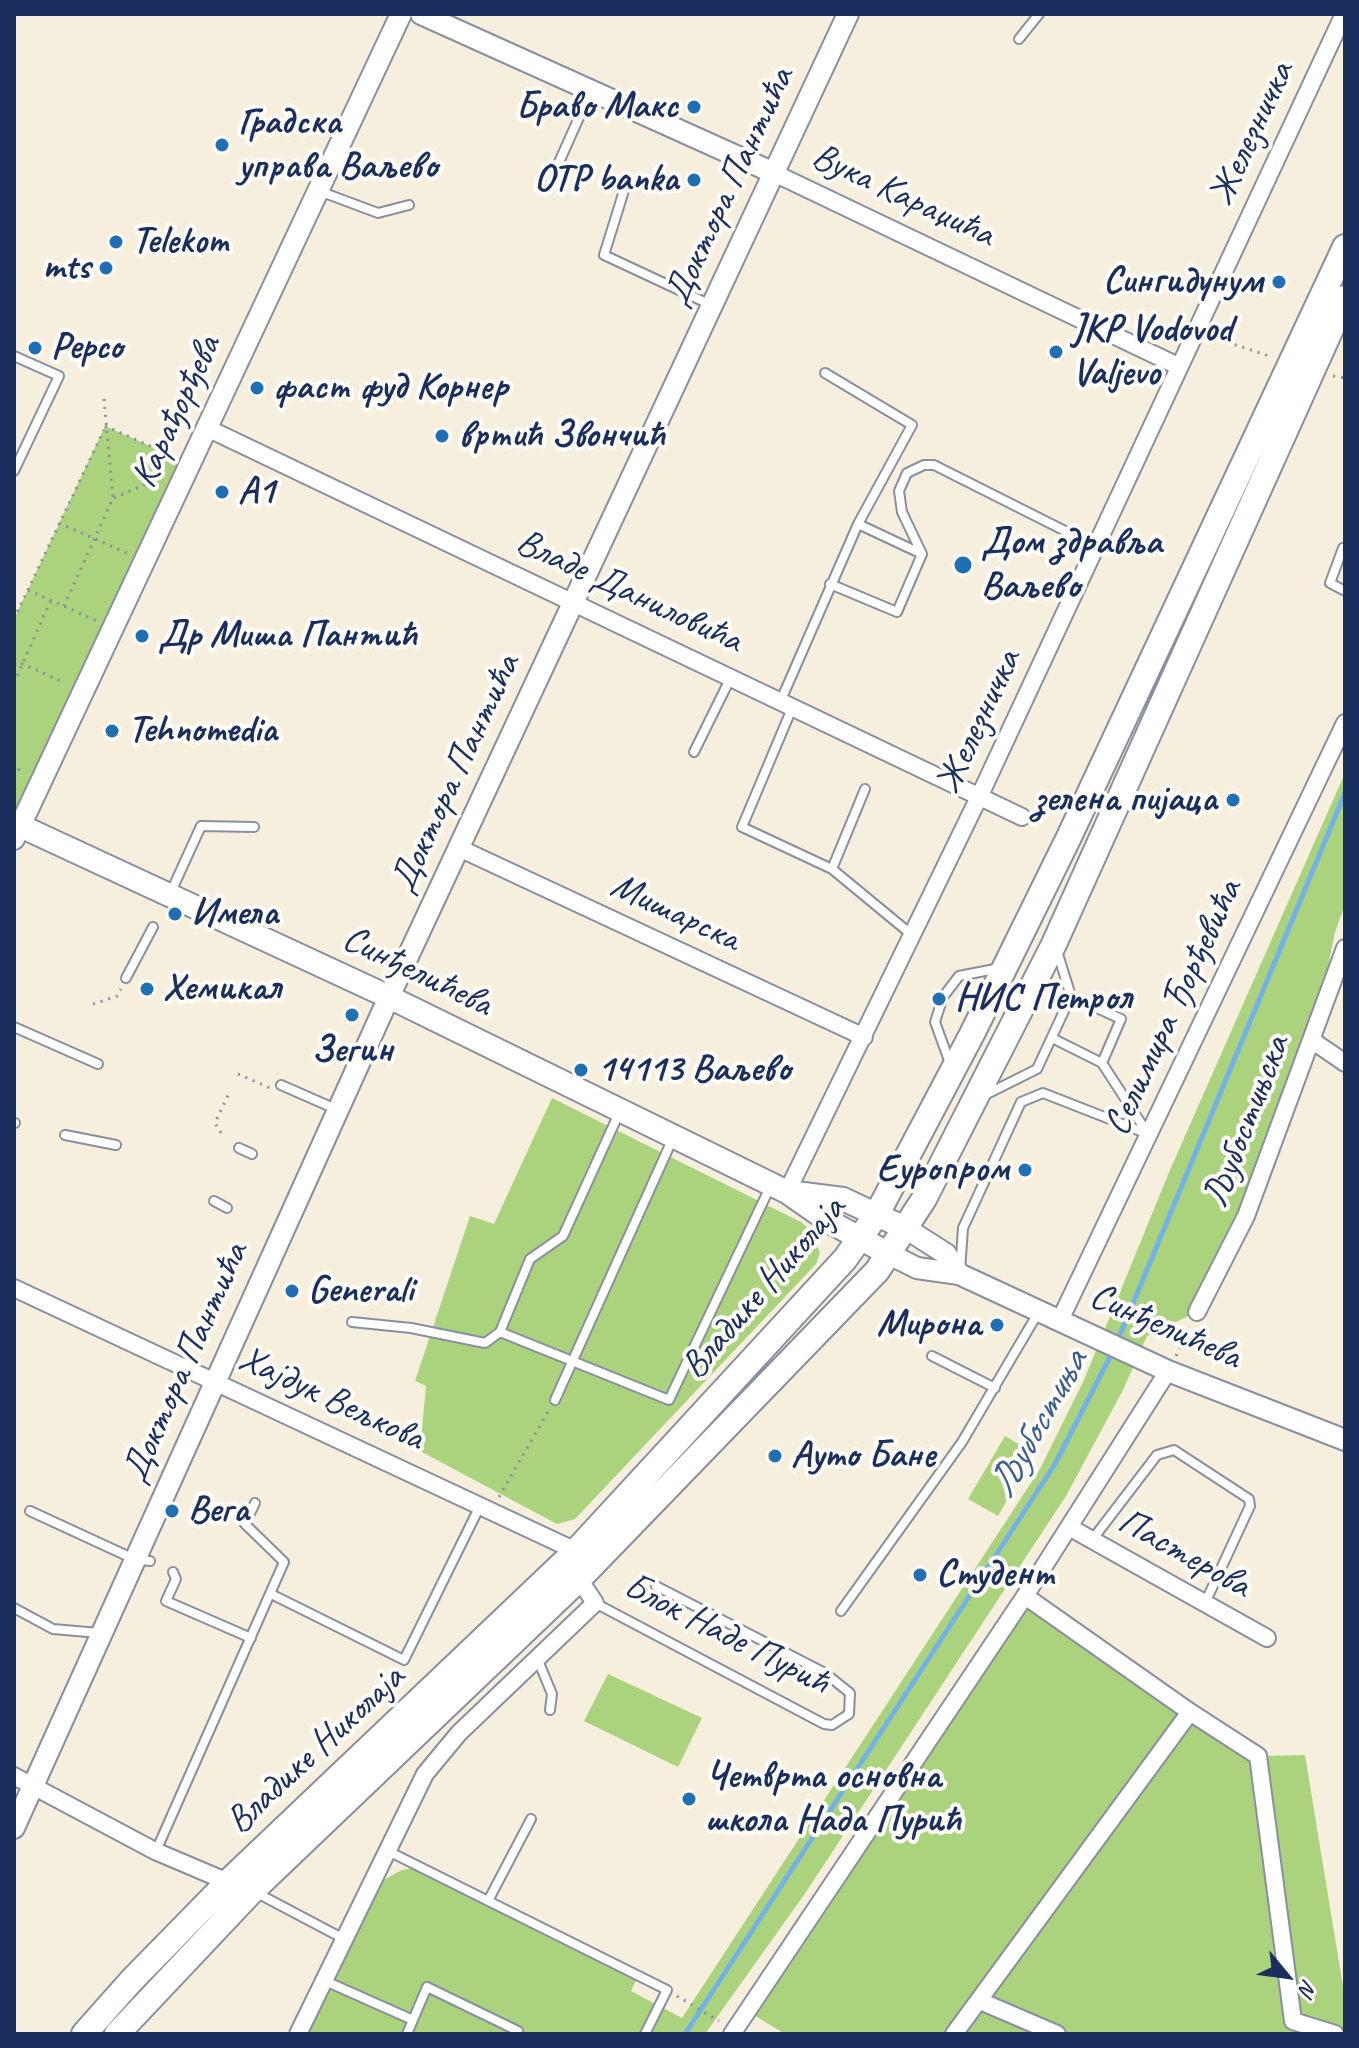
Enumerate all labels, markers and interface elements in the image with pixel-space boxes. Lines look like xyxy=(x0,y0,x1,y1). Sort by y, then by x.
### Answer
street label: Железничка xyxy=(1199,55,1305,213)
street label: Доктора Пантића xyxy=(655,61,805,313)
place label: Браво Макс xyxy=(516,84,678,130)
marker: Браво Макс xyxy=(685,98,703,116)
place label: Градска управа Ваљево xyxy=(238,100,438,190)
street label: Вука Караџића xyxy=(805,134,1001,258)
marker: Градска управа Ваљево xyxy=(213,136,231,154)
place label: OTP banka xyxy=(534,157,678,203)
marker: OTP banka xyxy=(685,171,703,189)
place label: Telekom xyxy=(132,219,228,265)
marker: Telekom xyxy=(107,233,125,251)
place label: mts xyxy=(43,245,90,291)
marker: mts xyxy=(97,259,115,277)
place label: Сингидунум xyxy=(1103,259,1263,305)
marker: Сингидунум xyxy=(1270,273,1288,291)
place label: JKP Vodovod Valjevo xyxy=(1072,307,1232,396)
place label: Pepco xyxy=(51,325,123,371)
street label: Карађорђева xyxy=(122,329,232,495)
marker: Pepco xyxy=(26,339,44,357)
marker: JKP Vodovod Valjevo xyxy=(1047,343,1065,361)
place label: фаст фуд Корнер xyxy=(273,365,508,411)
marker: фаст фуд Корнер xyxy=(248,379,266,397)
place label: вртић Звончић xyxy=(458,413,664,459)
marker: вртић Звончић xyxy=(433,427,451,445)
place label: A1 xyxy=(238,469,275,515)
marker: A1 xyxy=(213,483,231,501)
street label: Владе Даниловића xyxy=(509,520,749,664)
place label: Дом здравља Ваљево xyxy=(981,520,1161,610)
marker: Дом здравља Ваљево xyxy=(952,554,974,576)
place label: Др Миша Пантић xyxy=(158,613,416,659)
marker: Др Миша Пантић xyxy=(133,627,151,645)
street label: Железничка xyxy=(926,643,1032,801)
street label: Доктора Пантића xyxy=(381,648,531,900)
place label: Tehnomedia xyxy=(128,708,276,754)
marker: Tehnomedia xyxy=(103,722,121,740)
place label: зелена пијаца xyxy=(1033,777,1217,823)
marker: зелена пијаца xyxy=(1224,791,1242,809)
street label: Мишарска xyxy=(603,863,747,963)
street label: Селимира Ђорђевића xyxy=(1095,873,1253,1143)
place label: Имела xyxy=(191,891,278,937)
marker: Имела xyxy=(166,905,184,923)
street label: Синђелићева xyxy=(335,916,499,1028)
place label: Хемикал xyxy=(163,966,281,1012)
place label: НИС Петрол xyxy=(955,976,1132,1022)
marker: Хемикал xyxy=(138,980,156,998)
marker: НИС Петрол xyxy=(930,990,948,1008)
marker: Зегин xyxy=(343,1006,361,1024)
place label: Зегин xyxy=(311,1028,393,1074)
street label: Љубостињска xyxy=(1193,1030,1301,1214)
place label: 14113 Ваљево xyxy=(597,1047,791,1093)
marker: 14113 Ваљево xyxy=(572,1061,590,1079)
place label: Еуропром xyxy=(877,1147,1009,1193)
marker: Еуропром xyxy=(1016,1161,1034,1179)
street label: Владике Николаја xyxy=(672,1187,856,1389)
street label: Доктора Пантића xyxy=(113,1236,259,1490)
place label: Generali xyxy=(308,1268,413,1314)
street label: Синђелићева xyxy=(1082,1274,1248,1380)
marker: Generali xyxy=(283,1282,301,1300)
place label: Мирона xyxy=(877,1302,981,1348)
marker: Мирона xyxy=(988,1316,1006,1334)
street label: Хајдук Вељкова xyxy=(231,1336,431,1462)
water label: Љубостиња xyxy=(979,1343,1099,1507)
place label: Ауто Бане xyxy=(791,1433,935,1479)
marker: Ауто Бане xyxy=(766,1447,784,1465)
place label: Вега xyxy=(188,1488,249,1534)
street label: Пастерова xyxy=(1110,1499,1258,1609)
marker: Вега xyxy=(163,1502,181,1520)
place label: Студент xyxy=(936,1552,1053,1598)
street label: Блок Наде Пурић xyxy=(616,1564,836,1706)
marker: Студент xyxy=(911,1566,929,1584)
street label: Владике Николаја xyxy=(217,1656,415,1844)
place label: Четврта основна школа Нада Пурић xyxy=(705,1754,960,1844)
marker: Четврта основна школа Нада Пурић xyxy=(680,1790,698,1808)
north arrow xyxy=(1247,1936,1327,2016)
text: N xyxy=(1292,1975,1324,2000)

